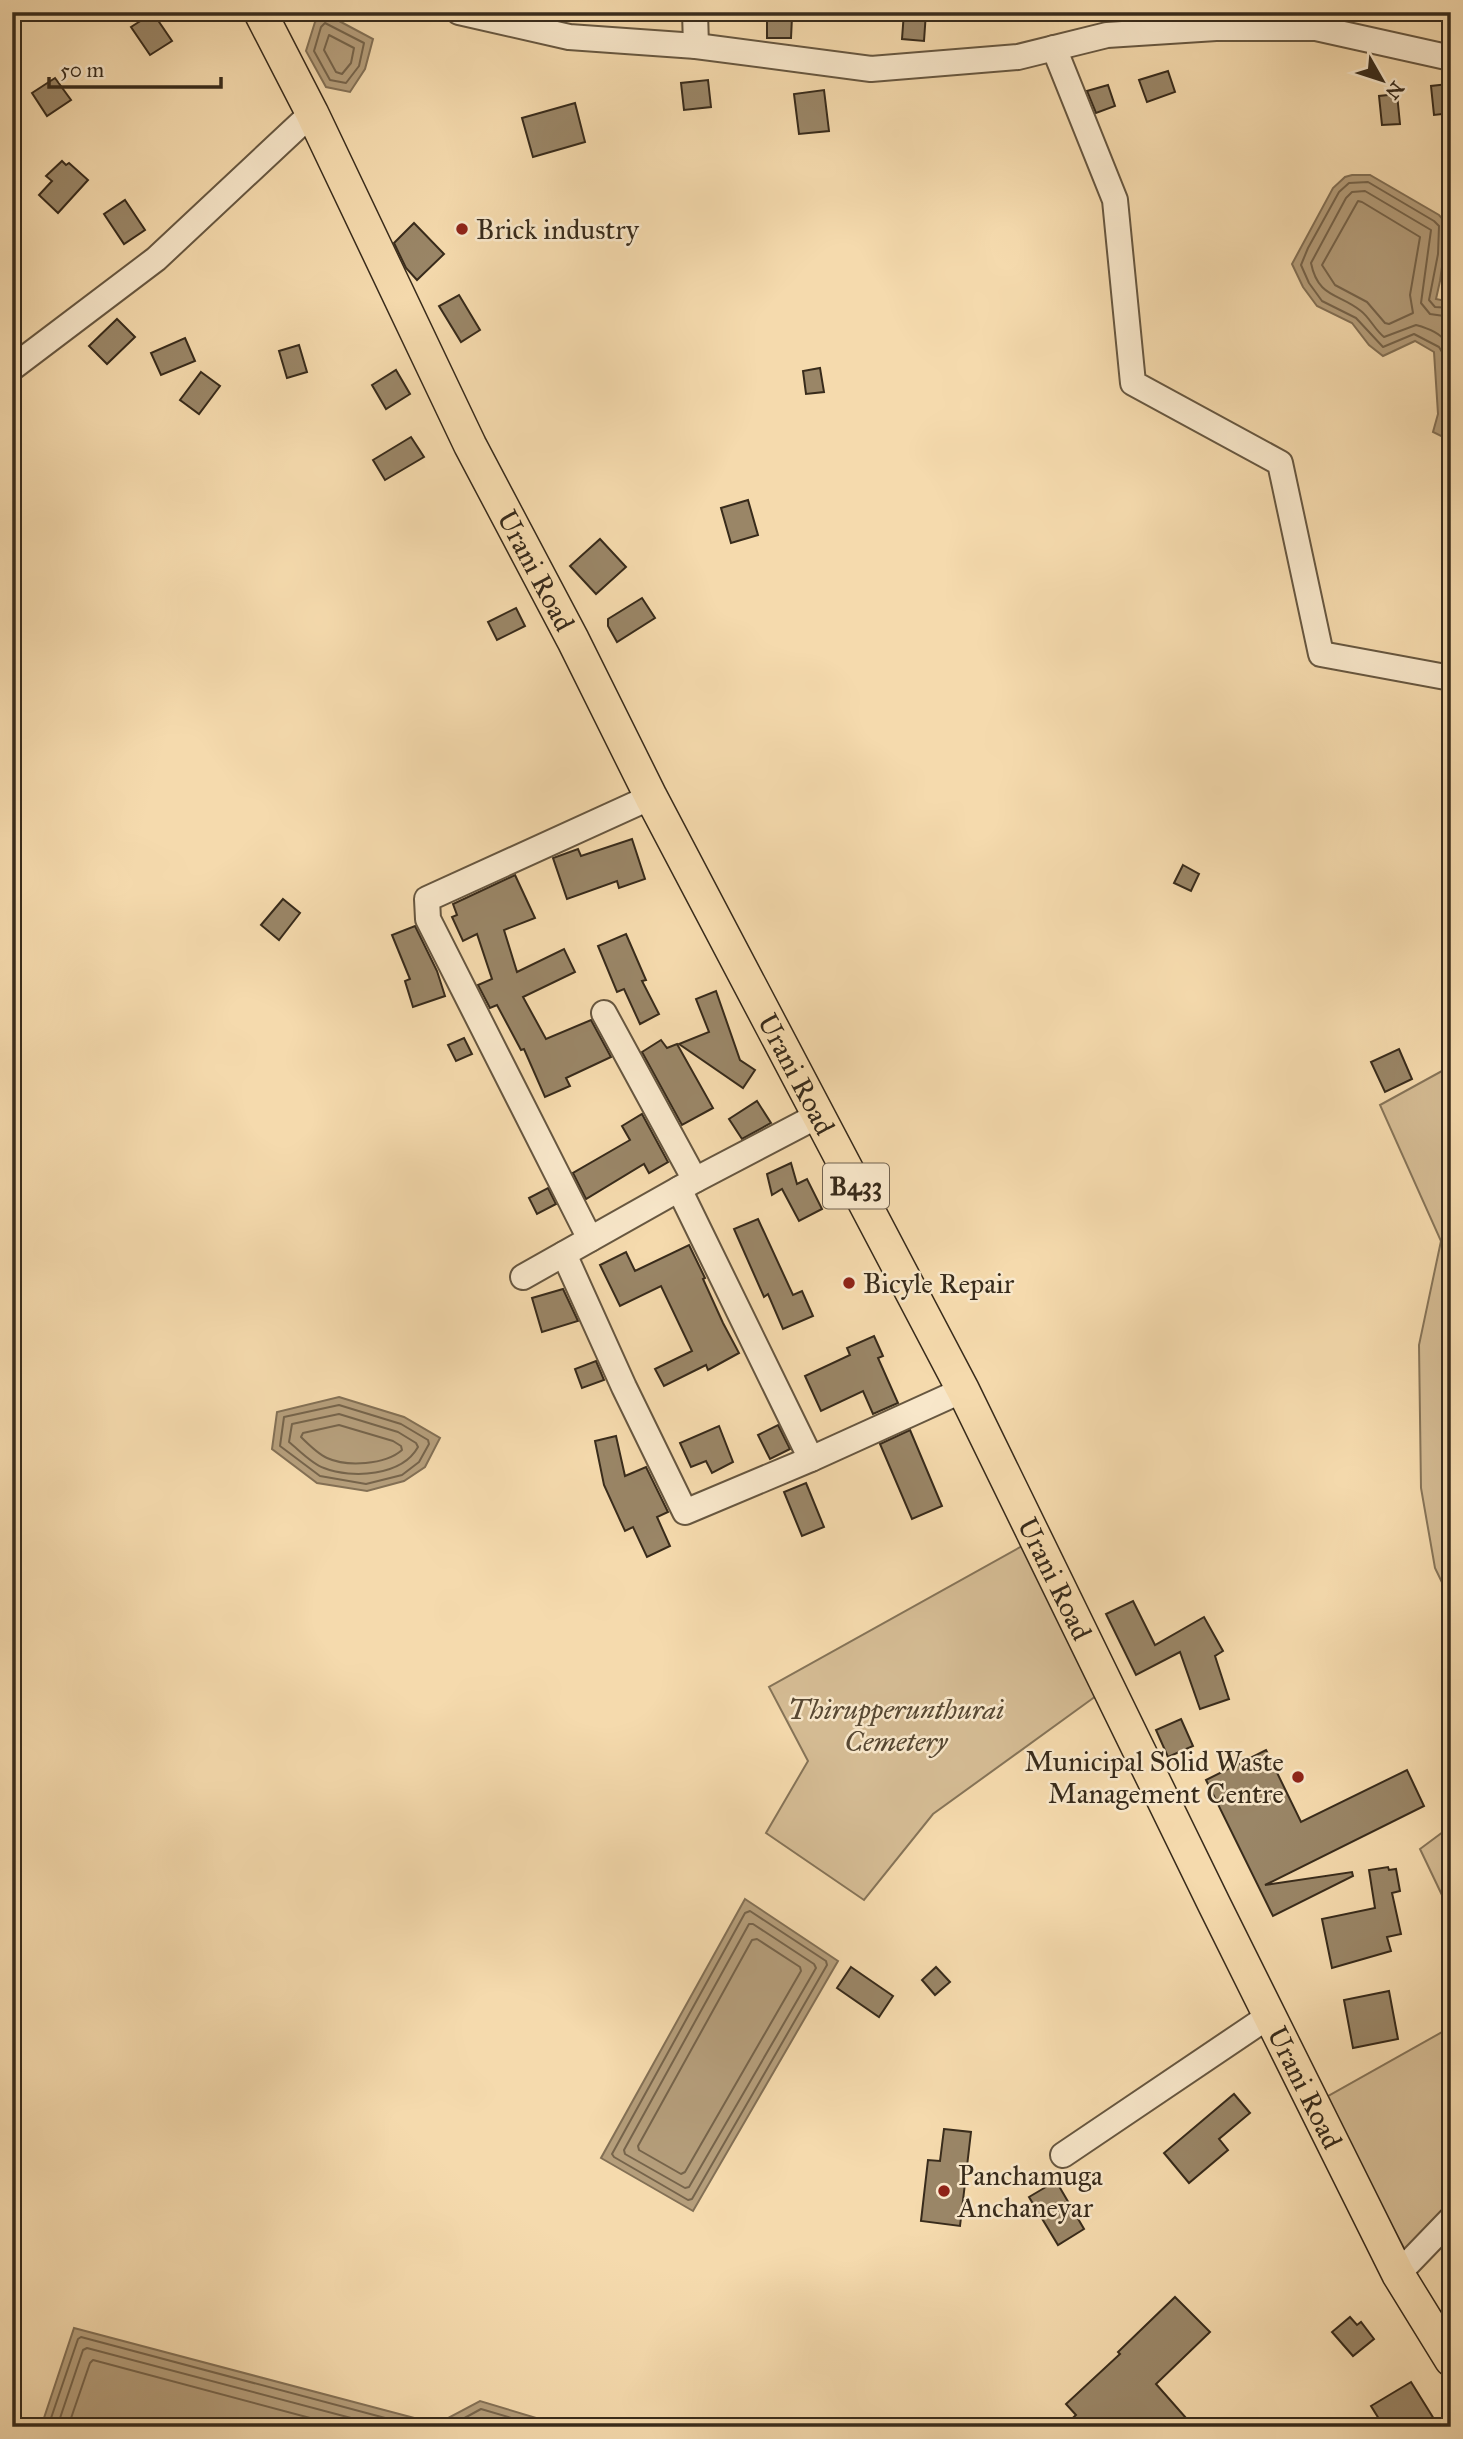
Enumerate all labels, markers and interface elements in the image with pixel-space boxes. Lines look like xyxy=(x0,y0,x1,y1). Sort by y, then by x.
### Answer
scale bar xyxy=(49,46,220,90)
north arrow xyxy=(1348,46,1418,116)
text: 50 m xyxy=(60,57,105,83)
text: N xyxy=(1381,77,1409,104)
place label: Brick industry xyxy=(476,212,640,247)
marker: Brick industry xyxy=(454,221,470,237)
street label: Urani Road xyxy=(490,504,583,637)
street label: Urani Road xyxy=(750,1007,843,1141)
road number: B433 xyxy=(823,1163,889,1208)
place label: Bicyle Repair xyxy=(863,1266,1015,1301)
marker: Bicyle Repair xyxy=(841,1275,857,1291)
street label: Urani Road xyxy=(1010,1511,1100,1646)
park label: Thirupperunthurai Cemetery xyxy=(788,1692,1004,1759)
place label: Municipal Solid Waste Management Centre xyxy=(1024,1744,1284,1811)
marker: Municipal Solid Waste Management Centre xyxy=(1290,1769,1306,1785)
street label: Urani Road xyxy=(1260,2020,1350,2154)
place label: Panchamuga Anchaneyar xyxy=(957,2158,1103,2225)
marker: Panchamuga Anchaneyar xyxy=(936,2183,952,2199)

